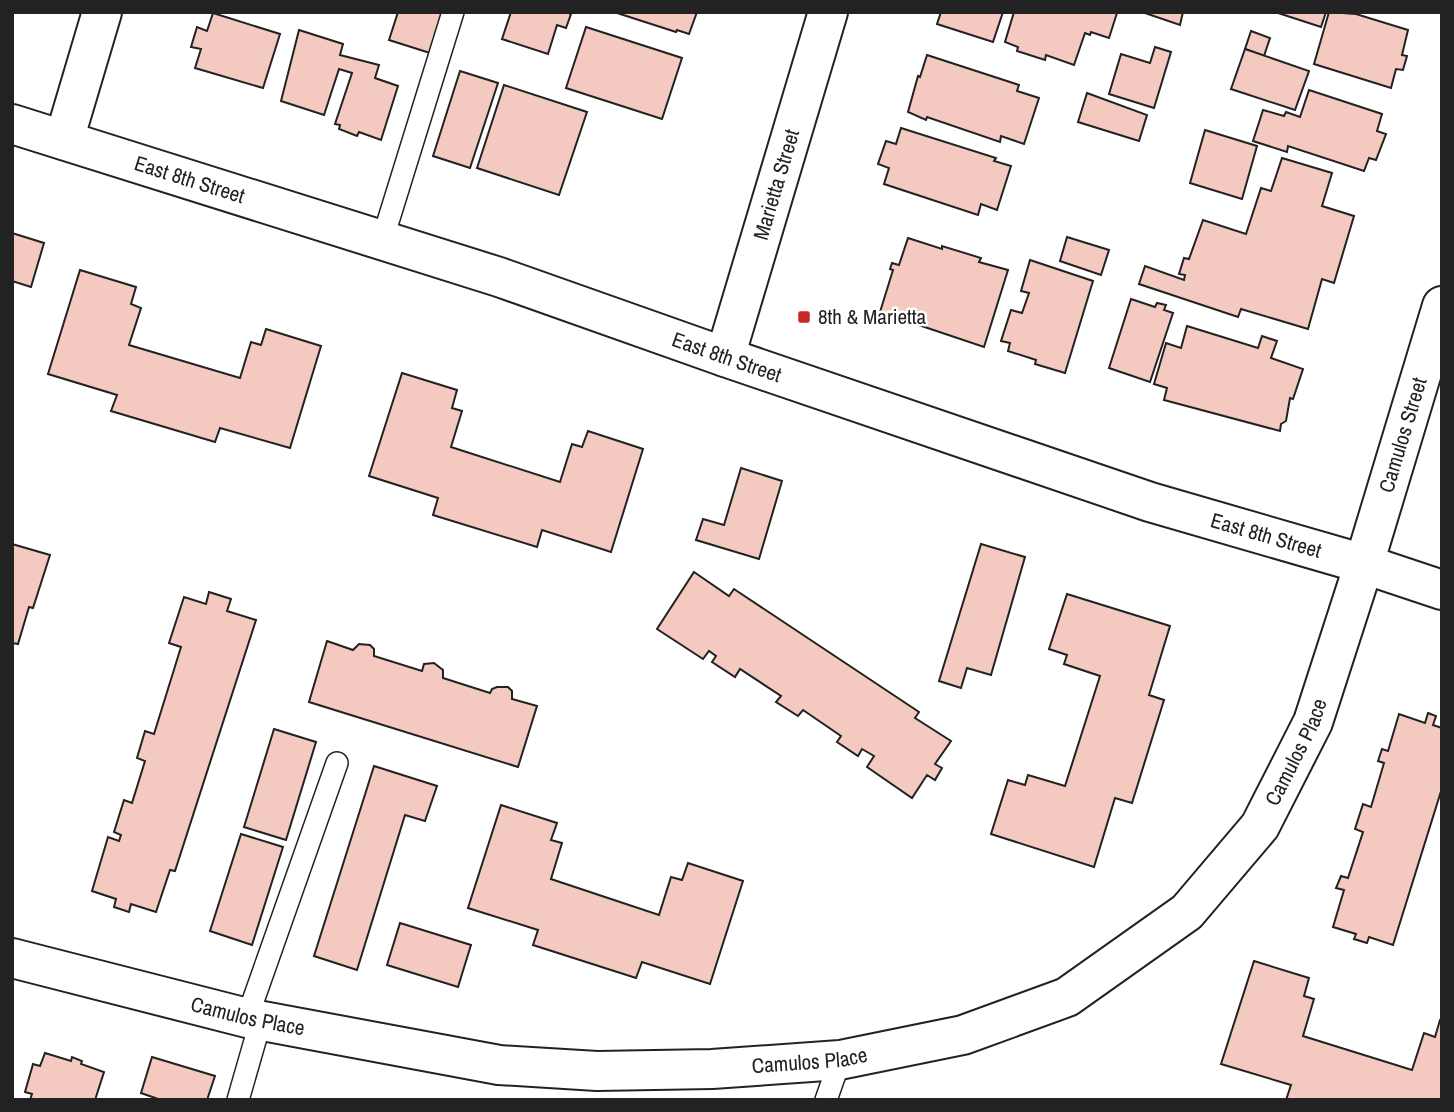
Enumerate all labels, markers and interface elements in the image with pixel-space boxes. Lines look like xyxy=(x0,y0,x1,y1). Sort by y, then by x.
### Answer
street label: Marietta Street xyxy=(746,125,806,243)
street label: East 8th Street xyxy=(131,148,249,210)
place label: 8th & Marietta xyxy=(818,302,927,331)
marker: 8th & Marietta xyxy=(796,309,812,325)
street label: East 8th Street xyxy=(668,324,786,389)
street label: Camulos Street xyxy=(1371,374,1434,496)
street label: East 8th Street xyxy=(1207,505,1325,565)
street label: Camulos Place xyxy=(1258,695,1334,810)
street label: Camulos Place xyxy=(188,989,307,1042)
street label: Camulos Place xyxy=(751,1040,870,1080)

